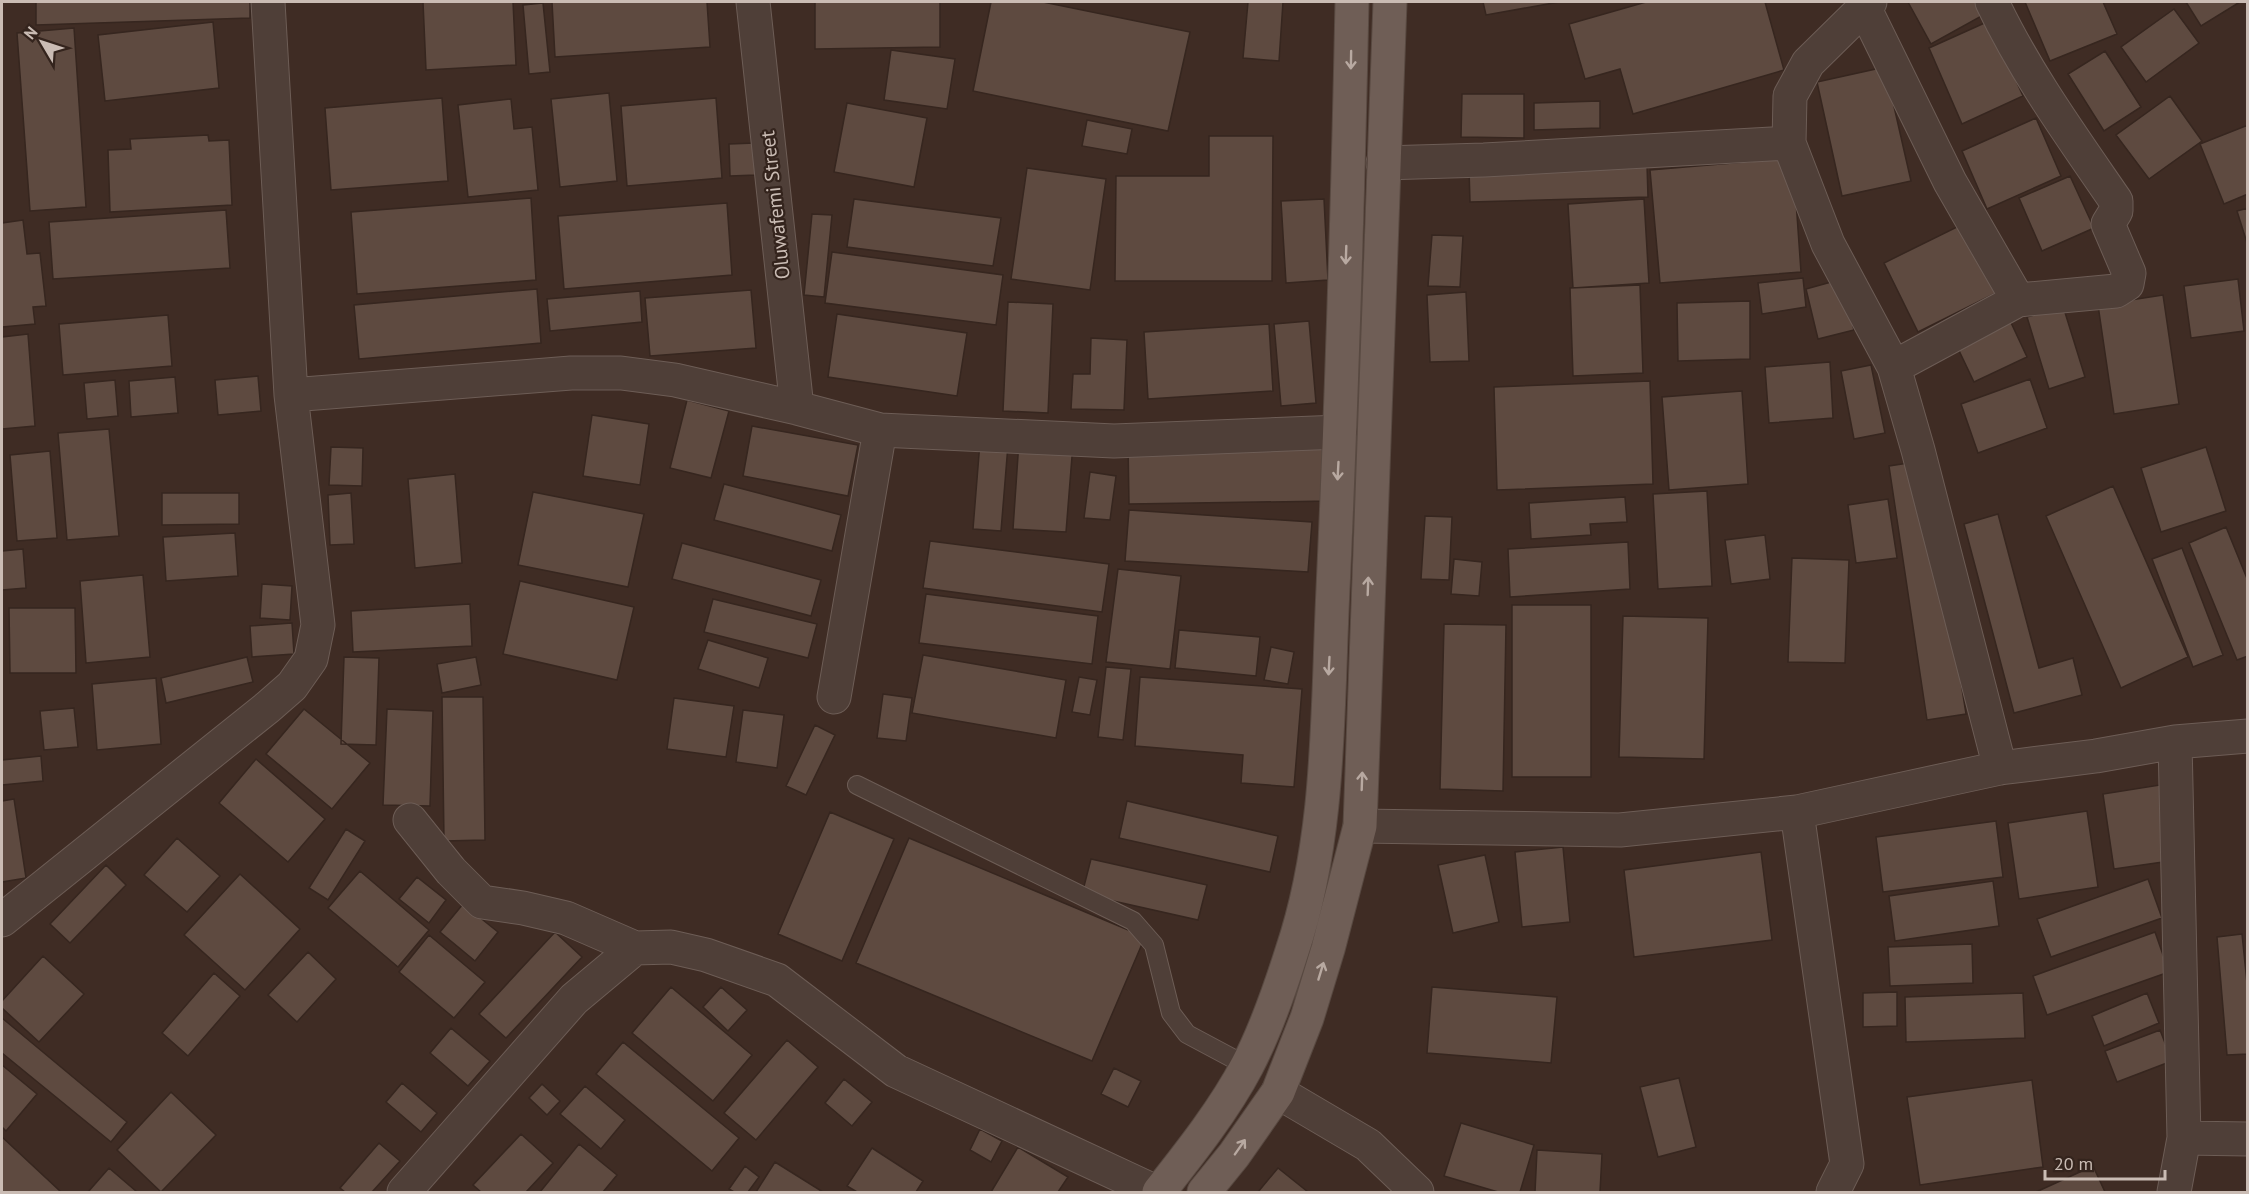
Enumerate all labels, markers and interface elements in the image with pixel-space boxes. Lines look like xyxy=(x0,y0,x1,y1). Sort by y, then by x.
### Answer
north arrow xyxy=(12,12,72,72)
text: N xyxy=(19,22,41,43)
one-way arrow xyxy=(1345,49,1356,69)
street label: Oluwafemi Street xyxy=(754,129,796,281)
one-way arrow xyxy=(1340,244,1351,264)
one-way arrow xyxy=(1333,460,1344,480)
one-way arrow xyxy=(1362,577,1374,597)
one-way arrow xyxy=(1324,655,1335,675)
one-way arrow xyxy=(1356,772,1367,792)
one-way arrow xyxy=(1316,962,1327,981)
one-way arrow xyxy=(1234,1139,1246,1155)
scale bar xyxy=(2045,1143,2165,1181)
text: 20 m xyxy=(2054,1152,2093,1175)

